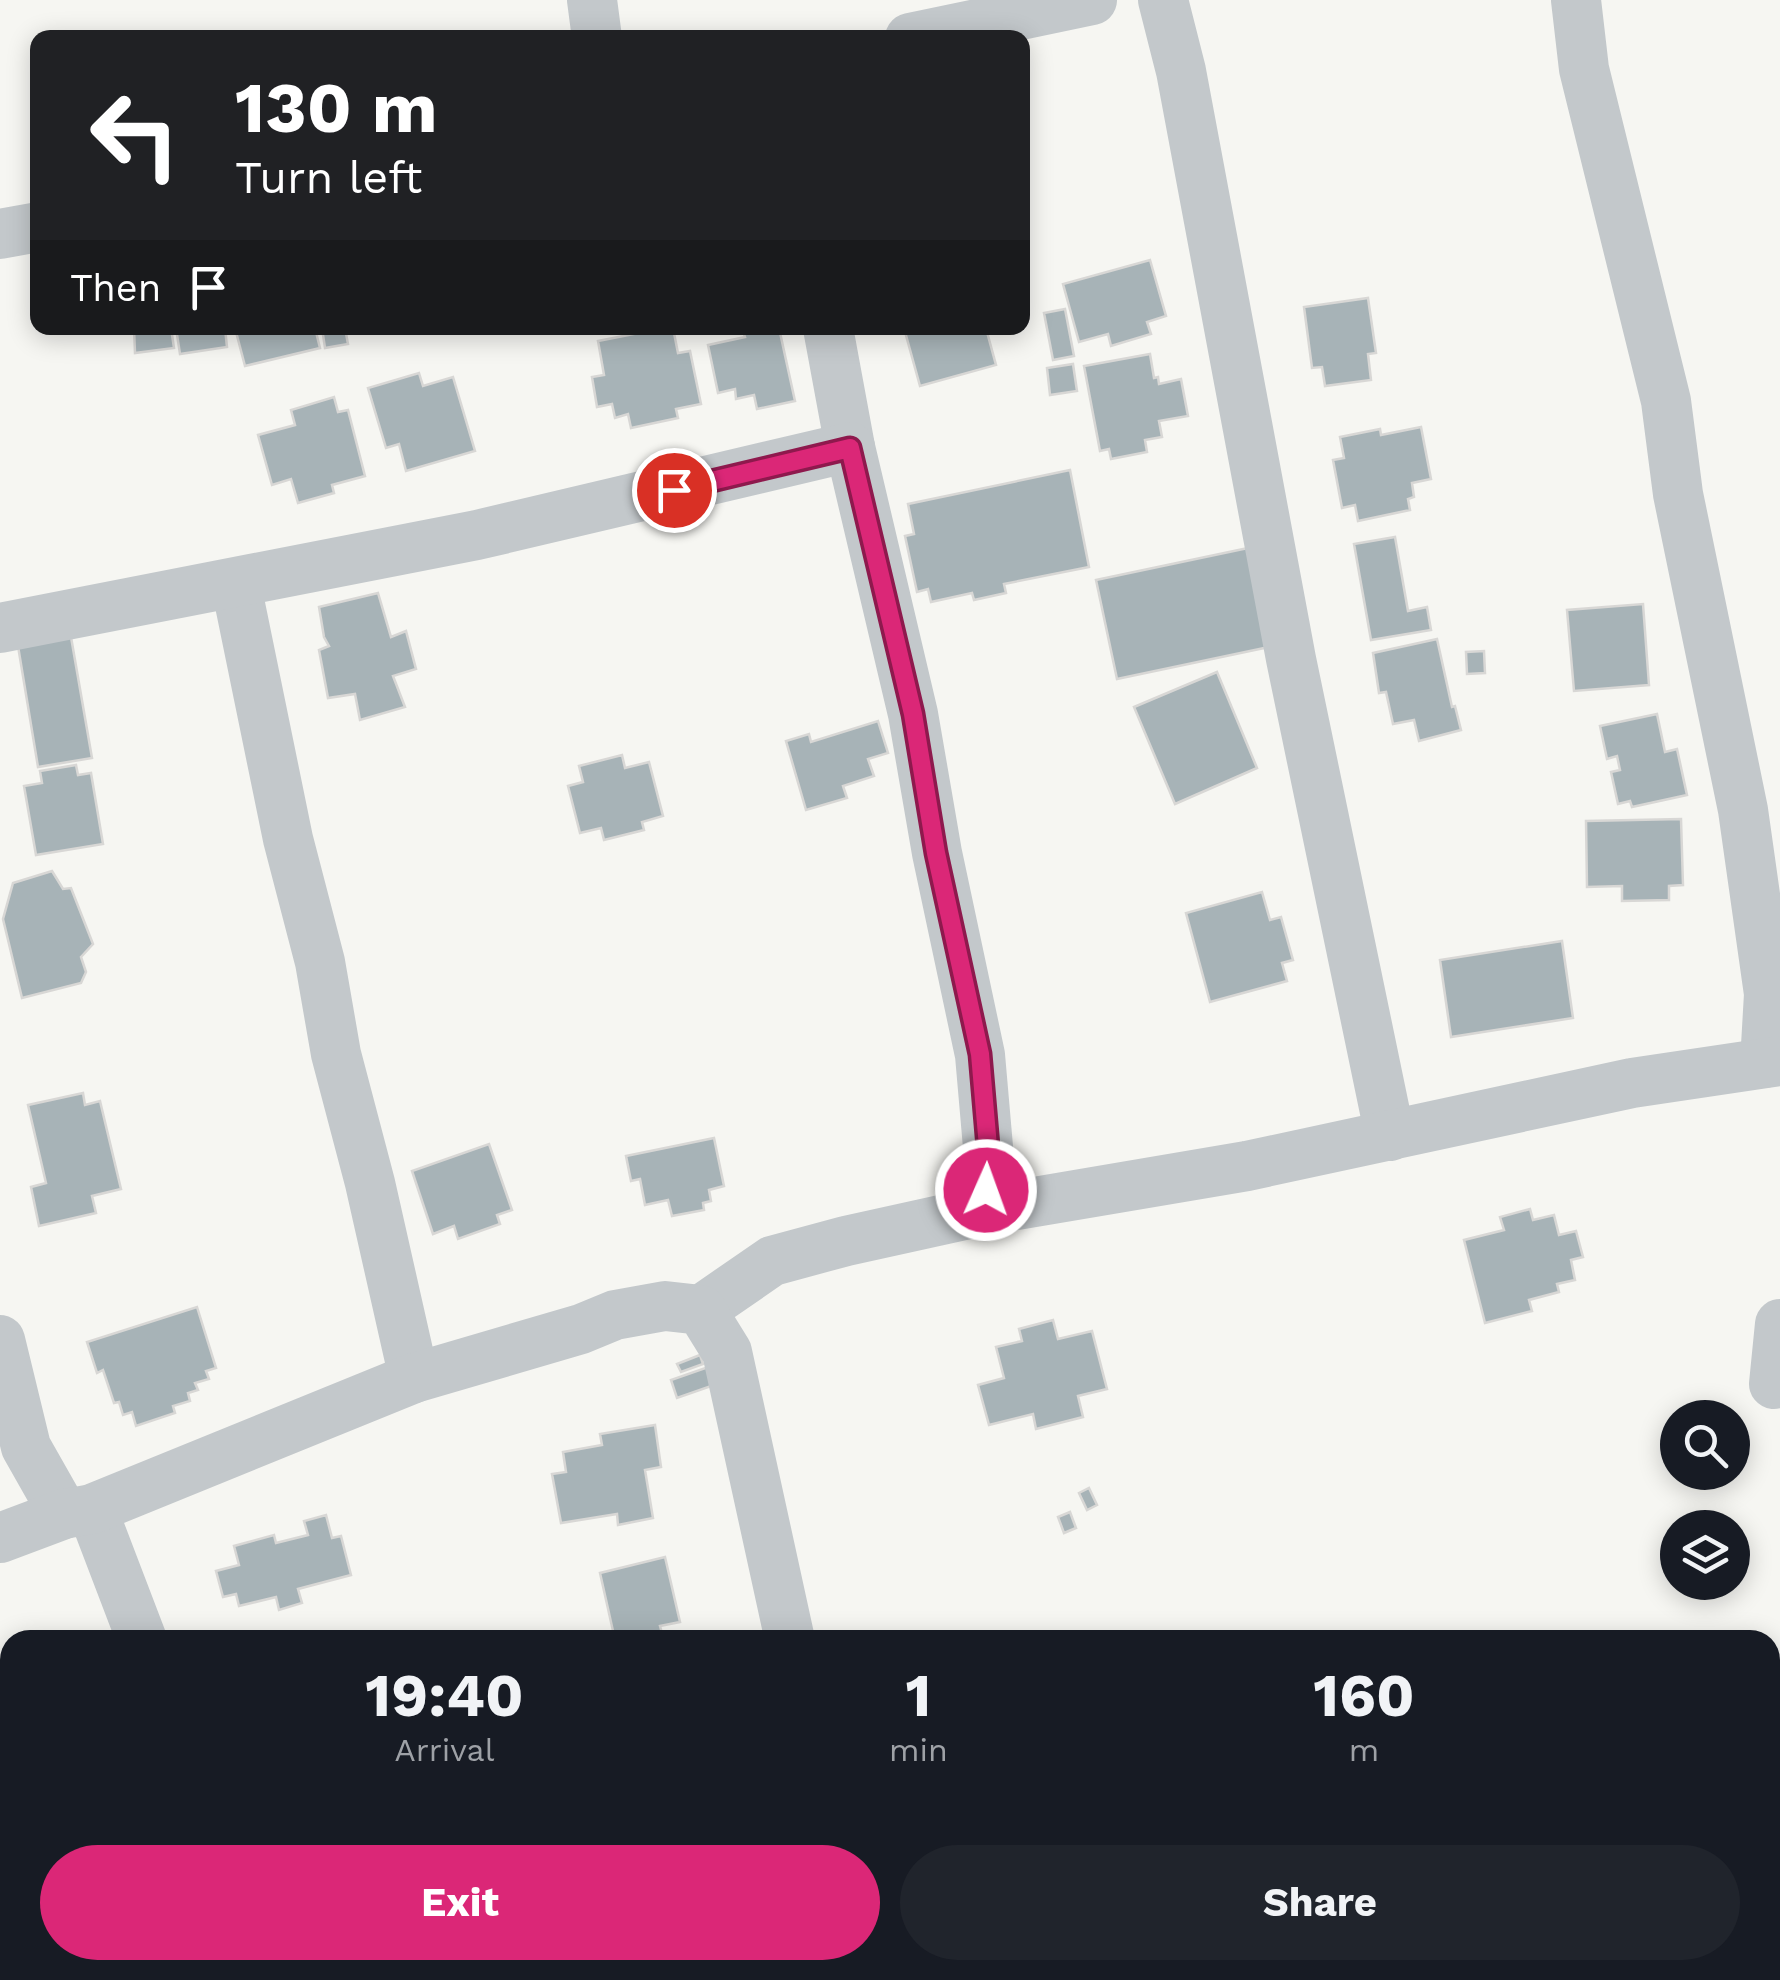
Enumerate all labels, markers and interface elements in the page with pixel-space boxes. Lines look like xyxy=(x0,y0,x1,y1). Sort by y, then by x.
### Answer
text: 130 m xyxy=(235,67,438,149)
icon: left xyxy=(70,70,200,200)
text: Turn left xyxy=(235,151,422,204)
icon: arrive xyxy=(181,260,236,315)
text: Then xyxy=(70,266,161,310)
pin xyxy=(632,448,717,533)
icon: arrive xyxy=(647,463,702,518)
position arrow xyxy=(934,1138,1038,1242)
map controls xyxy=(1660,1400,1750,1600)
button: search xyxy=(1660,1400,1750,1490)
button: layers xyxy=(1660,1510,1750,1600)
text: 19:40 xyxy=(365,1660,524,1731)
text: 1 xyxy=(905,1660,931,1731)
text: 160 xyxy=(1313,1660,1415,1731)
text: Arrival xyxy=(395,1731,494,1769)
text: min xyxy=(889,1731,948,1769)
text: m xyxy=(1349,1731,1379,1769)
button: Exit xyxy=(40,1845,880,1960)
button: Share xyxy=(900,1845,1740,1960)

